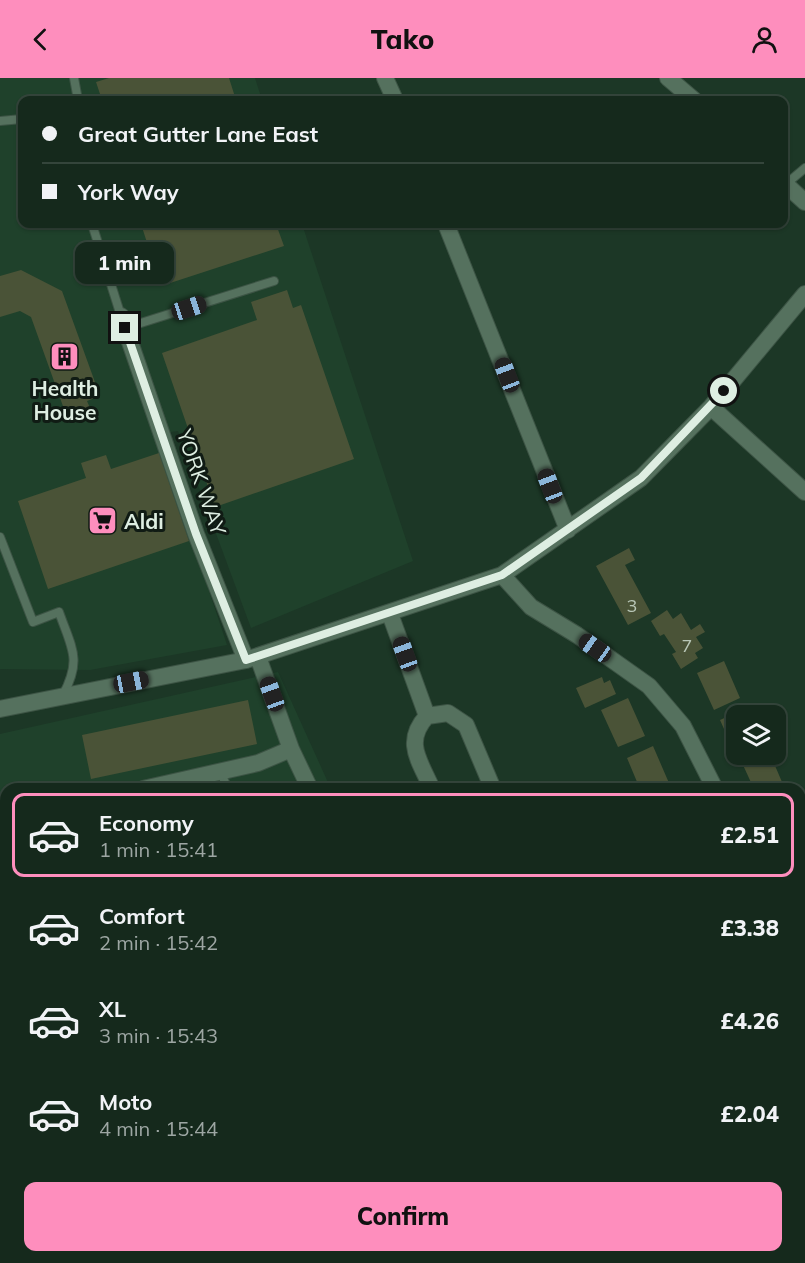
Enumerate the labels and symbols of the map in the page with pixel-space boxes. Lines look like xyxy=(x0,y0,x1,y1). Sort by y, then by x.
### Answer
callout: 1 min xyxy=(76,241,174,283)
car xyxy=(169,294,209,322)
route end xyxy=(111,314,138,341)
building icon: Health House xyxy=(49,341,81,373)
car xyxy=(492,355,522,395)
place label: Health House xyxy=(32,375,98,425)
route start xyxy=(710,377,737,404)
street label: YORK WAY xyxy=(171,425,232,539)
car xyxy=(535,466,565,506)
supermarket icon: Aldi xyxy=(87,505,119,537)
place label: Aldi xyxy=(124,508,164,534)
house number: 3 xyxy=(627,594,637,617)
car xyxy=(575,630,615,666)
car xyxy=(390,634,420,674)
house number: 7 xyxy=(682,634,692,657)
car xyxy=(112,670,150,694)
car xyxy=(257,674,287,714)

